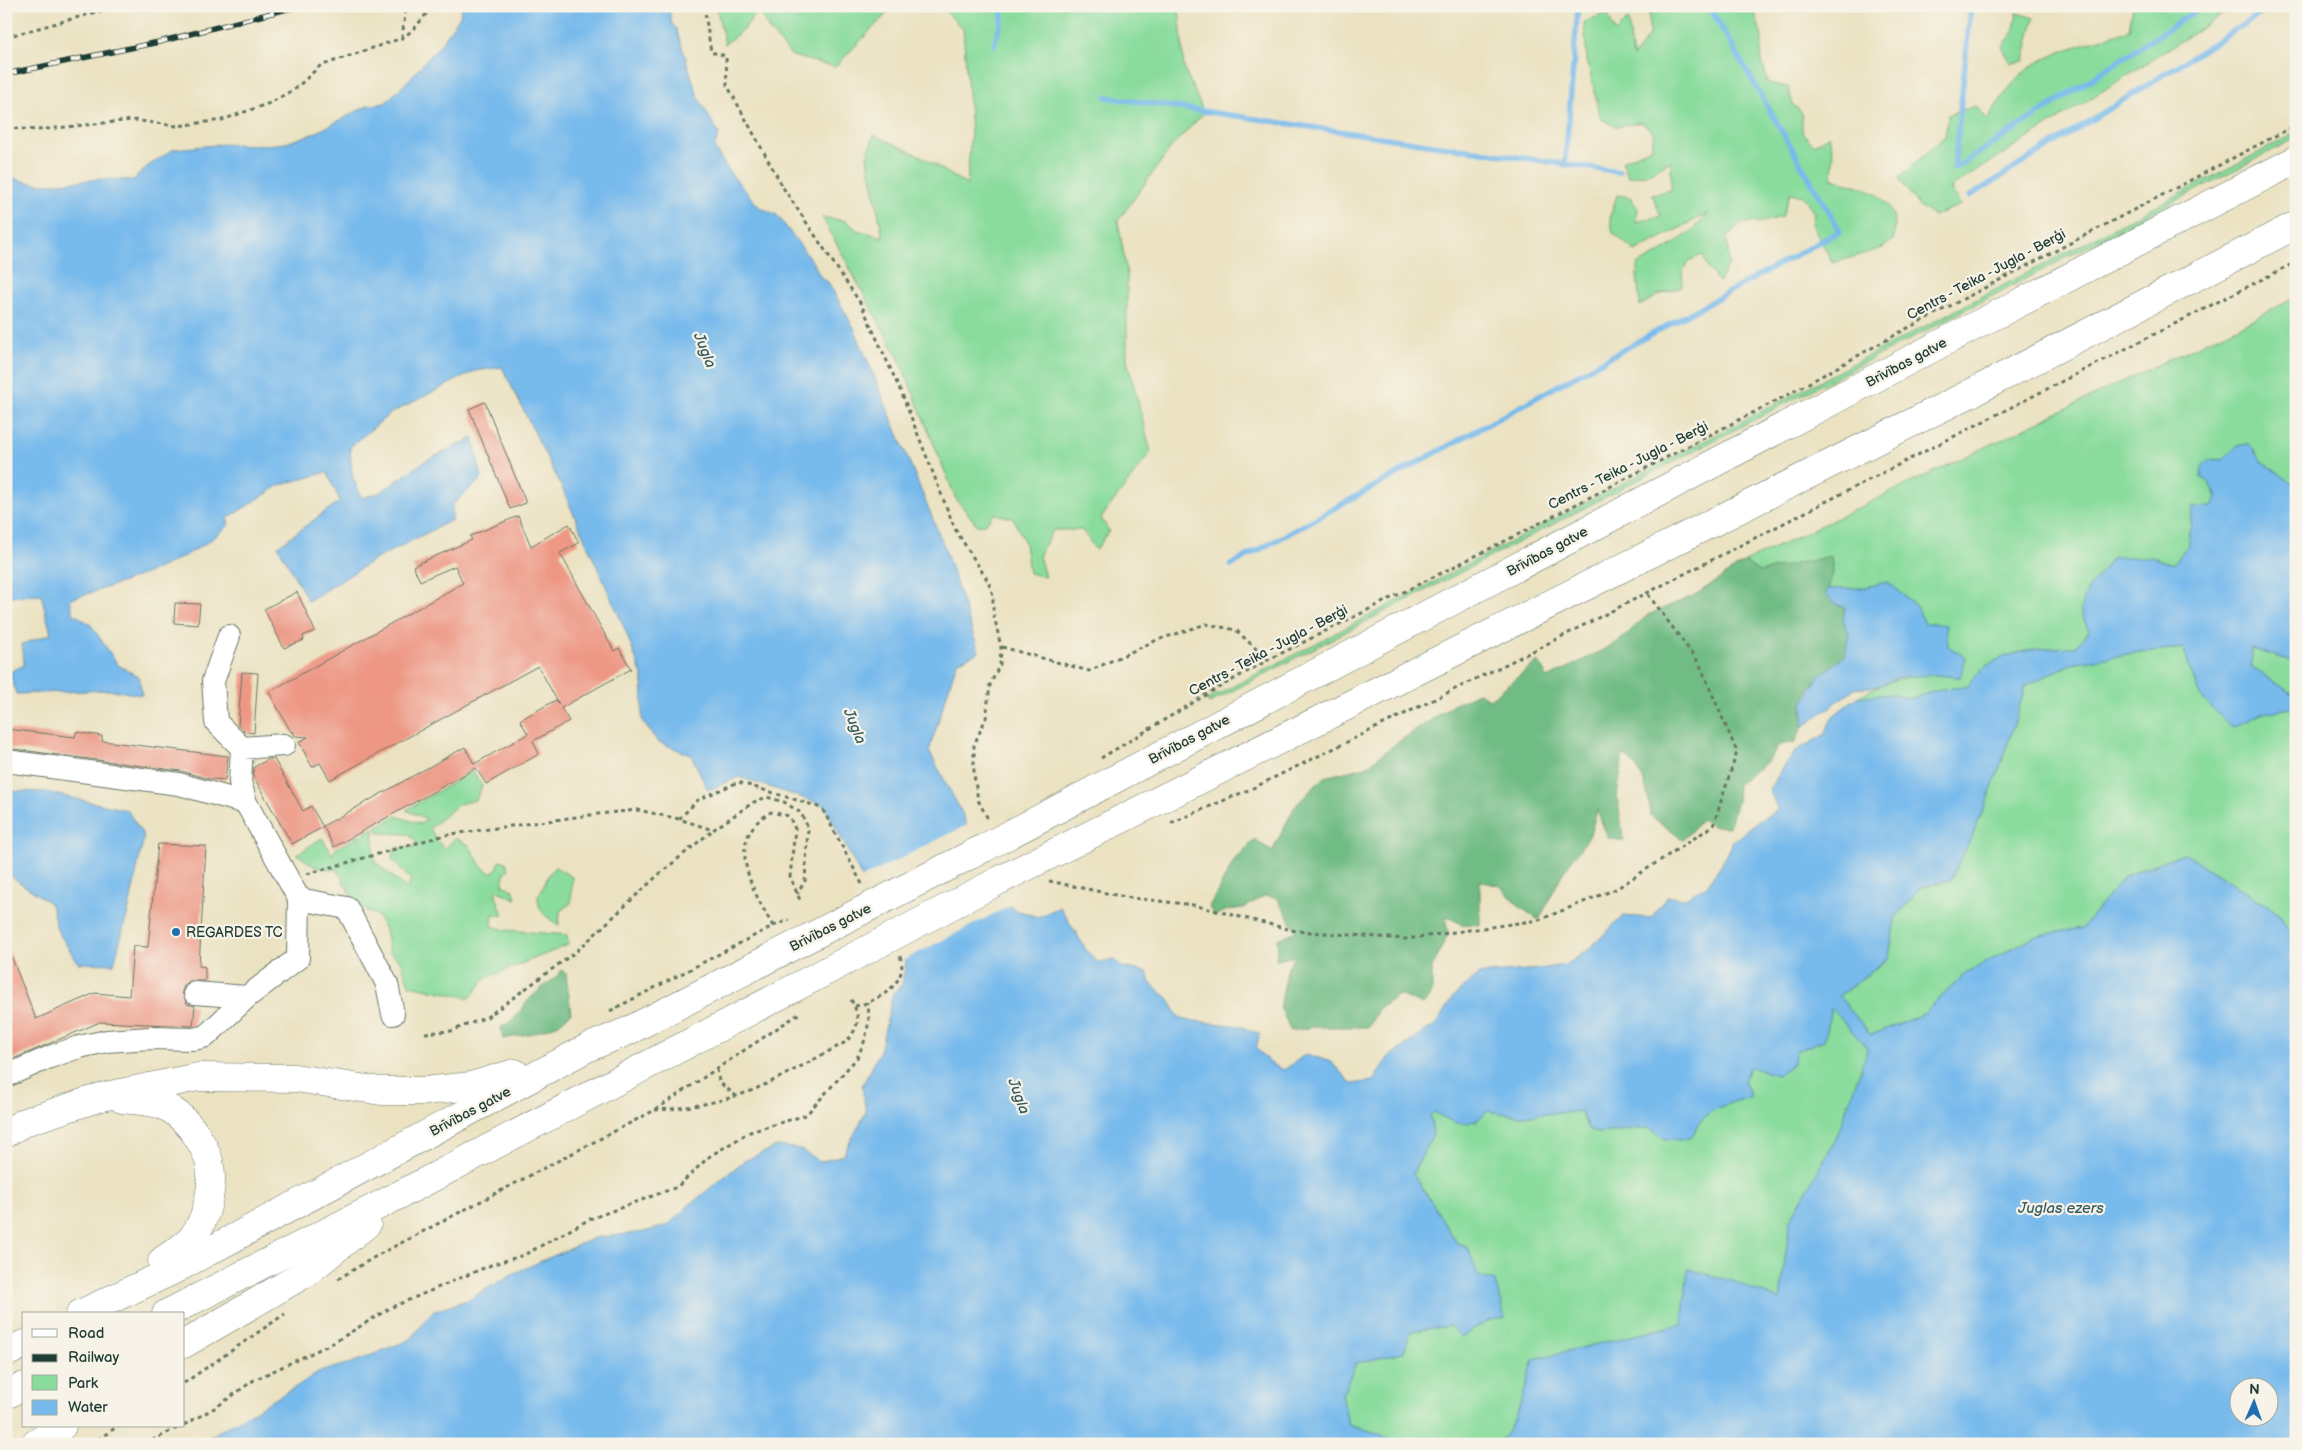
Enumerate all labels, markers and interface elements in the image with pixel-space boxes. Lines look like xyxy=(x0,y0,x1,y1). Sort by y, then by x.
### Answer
street label: Centrs - Teika - Jugla - Berģi xyxy=(1904,225,2069,324)
water label: Jugla xyxy=(689,329,720,371)
street label: Brīvības gatve xyxy=(1863,334,1950,391)
street label: Centrs - Teika - Jugla - Berģi xyxy=(1545,418,1711,513)
street label: Brīvības gatve xyxy=(1504,523,1591,580)
street label: Centrs - Teika - Jugla - Berģi xyxy=(1186,601,1351,700)
water label: Jugla xyxy=(839,705,870,747)
street label: Brīvības gatve xyxy=(1146,711,1233,768)
street label: Brīvības gatve xyxy=(786,900,874,955)
place label: REGARDES TC xyxy=(186,924,283,941)
marker: REGARDES TC xyxy=(170,926,182,938)
water label: Jugla xyxy=(1003,1075,1034,1117)
street label: Brīvības gatve xyxy=(427,1083,514,1140)
water label: Juglas ezers xyxy=(2017,1199,2104,1218)
legend xyxy=(22,1312,185,1428)
text: Road xyxy=(68,1324,104,1343)
text: Railway xyxy=(68,1348,119,1367)
text: Park xyxy=(68,1374,99,1393)
north arrow xyxy=(2230,1378,2280,1428)
text: N xyxy=(2249,1381,2260,1398)
text: Water xyxy=(68,1398,108,1417)

